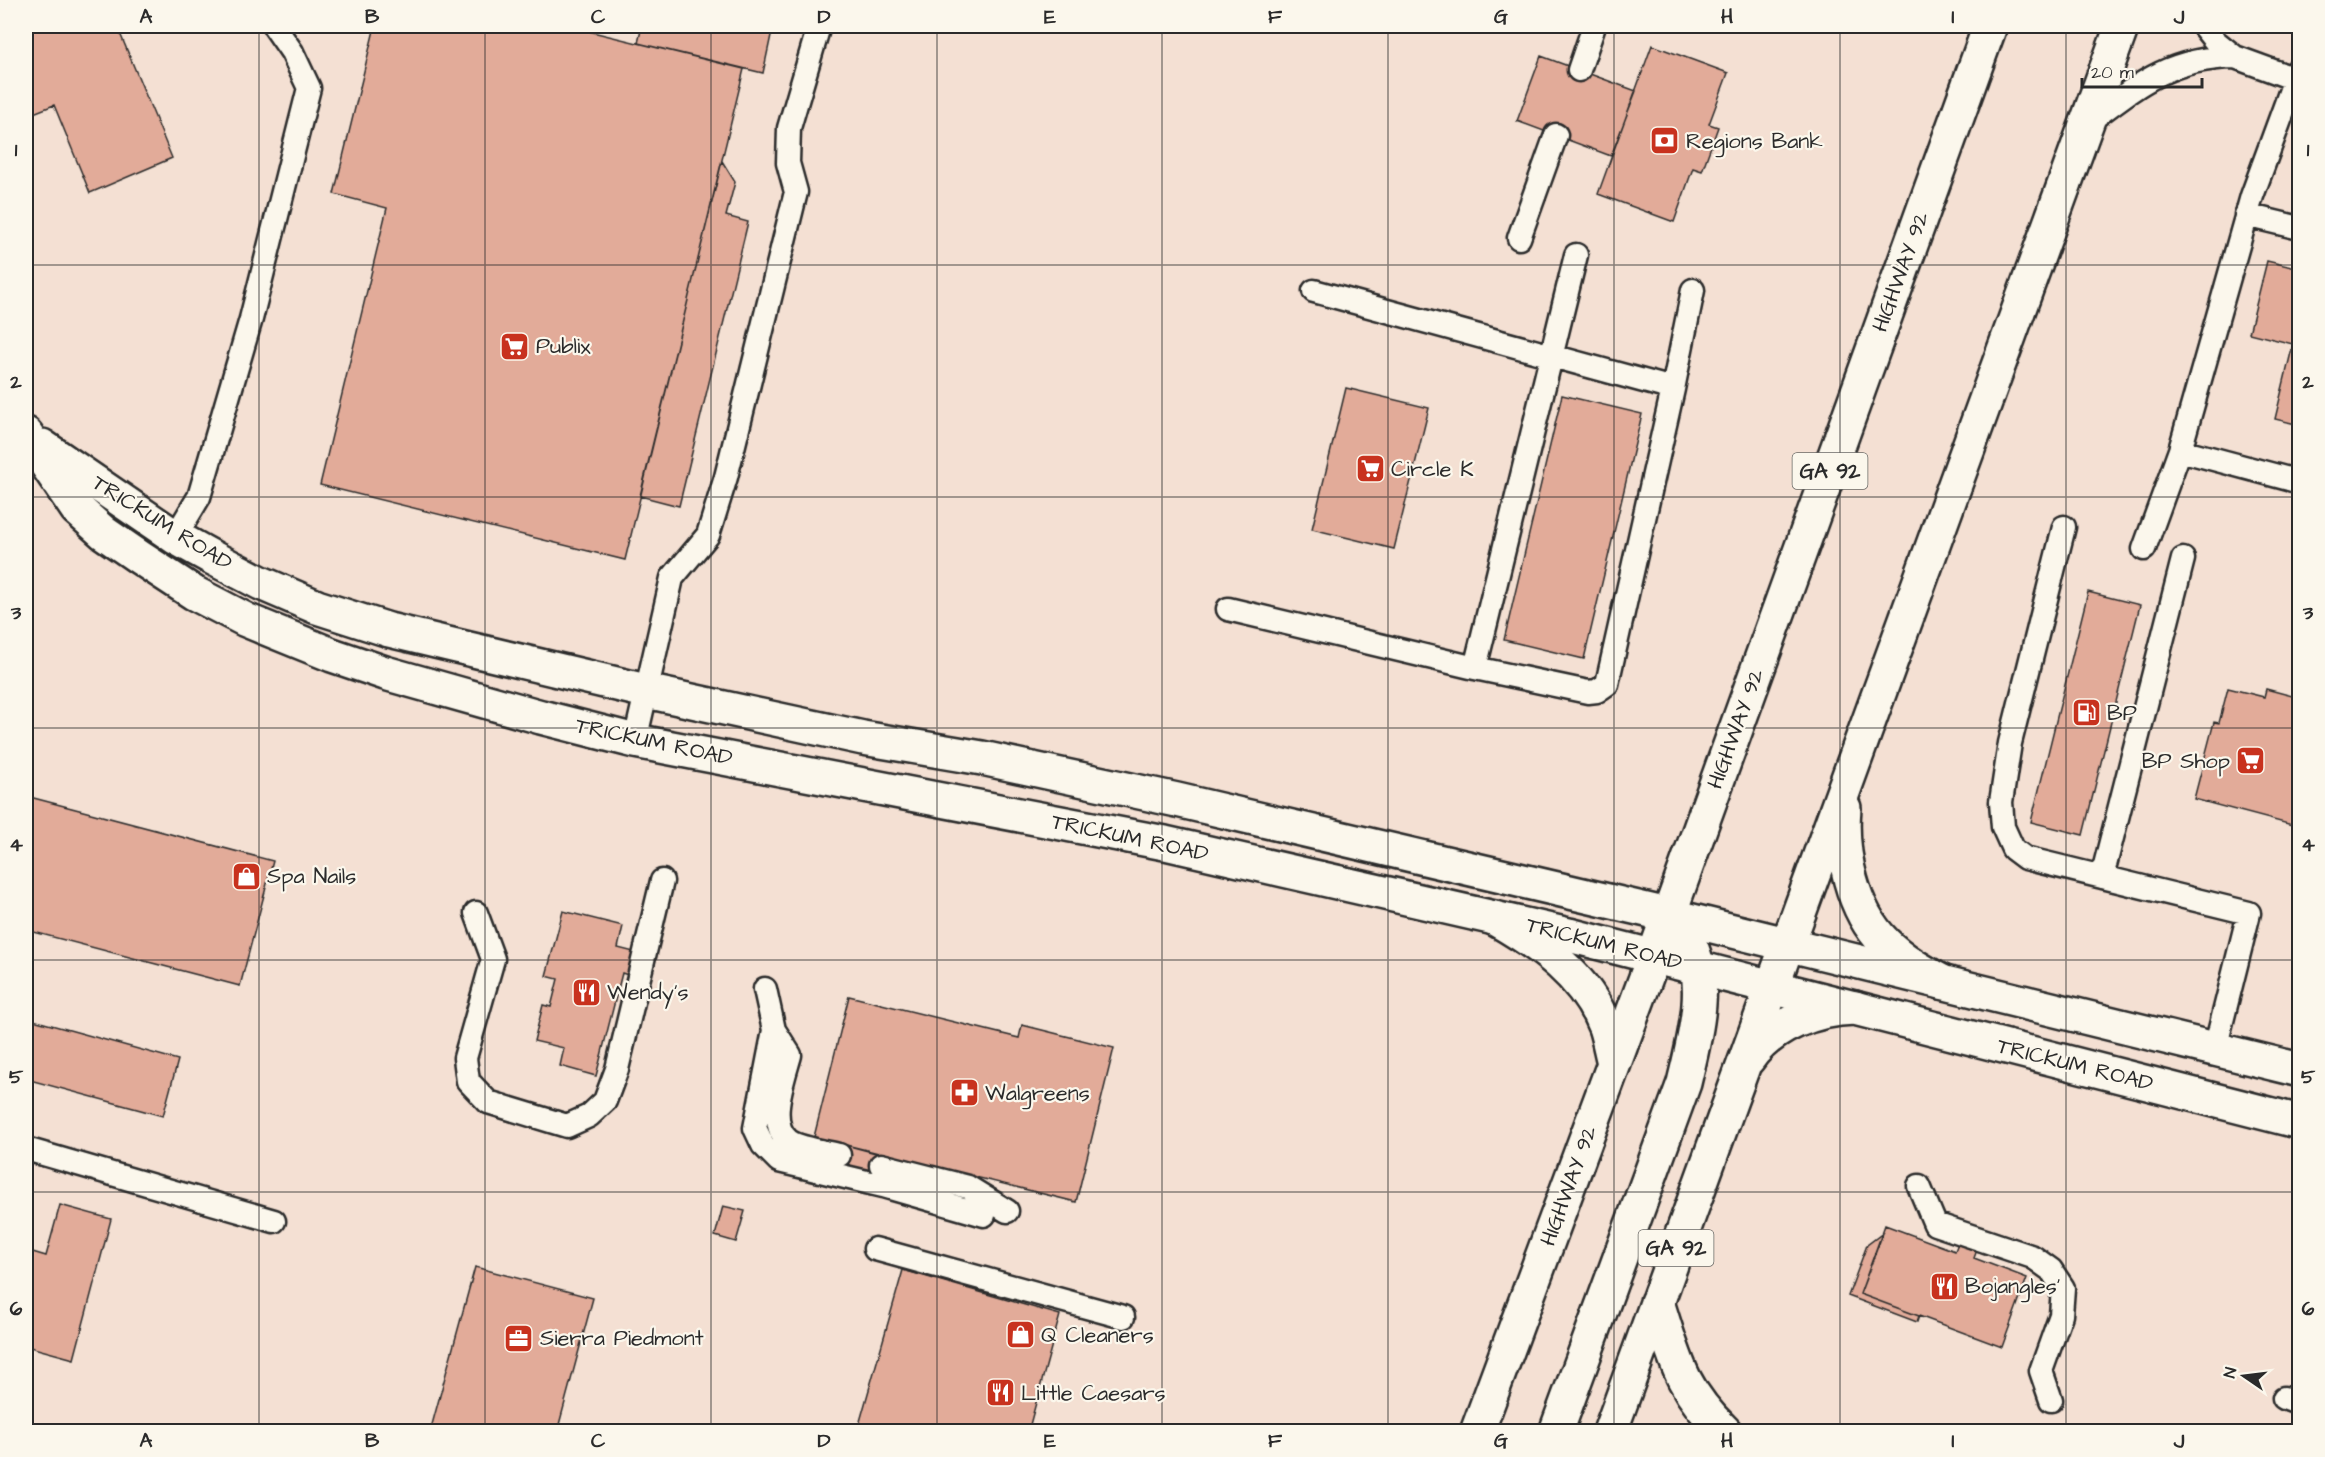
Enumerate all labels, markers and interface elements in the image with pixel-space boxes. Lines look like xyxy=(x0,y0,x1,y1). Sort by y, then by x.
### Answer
text: A xyxy=(140,3,153,31)
text: B xyxy=(365,3,380,31)
text: C xyxy=(591,3,606,31)
text: D xyxy=(818,3,831,31)
text: E xyxy=(1044,3,1056,31)
text: F xyxy=(1268,3,1283,31)
text: G xyxy=(1494,3,1508,31)
text: H xyxy=(1721,3,1733,31)
text: I xyxy=(1951,3,1955,31)
text: J xyxy=(2173,3,2185,31)
scale bar xyxy=(2082,51,2202,89)
text: 20 m xyxy=(2091,60,2134,85)
bank icon: Regions Bank xyxy=(1649,125,1681,157)
place label: Regions Bank xyxy=(1686,126,1823,158)
text: 1 xyxy=(15,136,18,164)
text: 1 xyxy=(2307,136,2310,164)
street label: HIGHWAY 92 xyxy=(1865,207,1937,336)
supermarket icon: Publix xyxy=(499,330,531,362)
place label: Publix xyxy=(536,331,591,362)
text: 2 xyxy=(9,368,22,396)
text: 2 xyxy=(2301,368,2314,396)
supermarket icon: Circle K xyxy=(1354,453,1386,485)
road number: GA 92 xyxy=(1792,453,1868,489)
place label: Circle K xyxy=(1391,454,1474,485)
street label: TRICKUM ROAD xyxy=(86,468,238,578)
text: 3 xyxy=(10,599,22,627)
text: 3 xyxy=(2302,599,2314,627)
street label: HIGHWAY 92 xyxy=(1700,664,1772,793)
fuel station icon: BP xyxy=(2070,697,2102,729)
place label: BP xyxy=(2107,698,2137,729)
street label: TRICKUM ROAD xyxy=(573,710,735,774)
supermarket icon: BP Shop xyxy=(2235,745,2267,777)
place label: BP Shop xyxy=(2142,746,2230,777)
street label: TRICKUM ROAD xyxy=(1049,806,1211,870)
text: 4 xyxy=(9,831,23,859)
text: 4 xyxy=(2301,831,2315,859)
shop icon: Spa Nails xyxy=(230,860,262,892)
place label: Spa Nails xyxy=(267,861,356,892)
street label: TRICKUM ROAD xyxy=(1523,910,1685,978)
restaurant icon: Wendy's xyxy=(570,976,602,1008)
place label: Wendy's xyxy=(607,977,689,1009)
street label: TRICKUM ROAD xyxy=(1994,1031,2156,1099)
text: 5 xyxy=(9,1063,24,1091)
text: 5 xyxy=(2301,1063,2316,1091)
pharmacy icon: Walgreens xyxy=(948,1077,980,1109)
place label: Walgreens xyxy=(985,1078,1090,1110)
street label: HIGHWAY 92 xyxy=(1533,1121,1605,1250)
road number: GA 92 xyxy=(1638,1230,1714,1266)
restaurant icon: Bojangles' xyxy=(1928,1270,1960,1302)
place label: Bojangles' xyxy=(1965,1271,2060,1303)
text: 6 xyxy=(10,1295,23,1323)
text: 6 xyxy=(2302,1295,2315,1323)
shop icon: Q Cleaners xyxy=(1004,1319,1036,1351)
place label: Q Cleaners xyxy=(1041,1320,1154,1351)
office icon: Sierra Piedmont xyxy=(503,1322,535,1354)
place label: Sierra Piedmont xyxy=(540,1323,704,1354)
north arrow xyxy=(2214,1346,2274,1406)
text: N xyxy=(2219,1365,2242,1380)
restaurant icon: Little Caesars xyxy=(984,1377,1016,1409)
place label: Little Caesars xyxy=(1021,1378,1166,1409)
text: A xyxy=(140,1427,153,1455)
text: B xyxy=(365,1427,380,1455)
text: C xyxy=(591,1427,606,1455)
text: D xyxy=(818,1427,831,1455)
text: E xyxy=(1044,1427,1056,1455)
text: F xyxy=(1268,1427,1283,1455)
text: G xyxy=(1494,1427,1508,1455)
text: H xyxy=(1721,1427,1733,1455)
text: I xyxy=(1951,1427,1955,1455)
text: J xyxy=(2173,1427,2185,1455)

